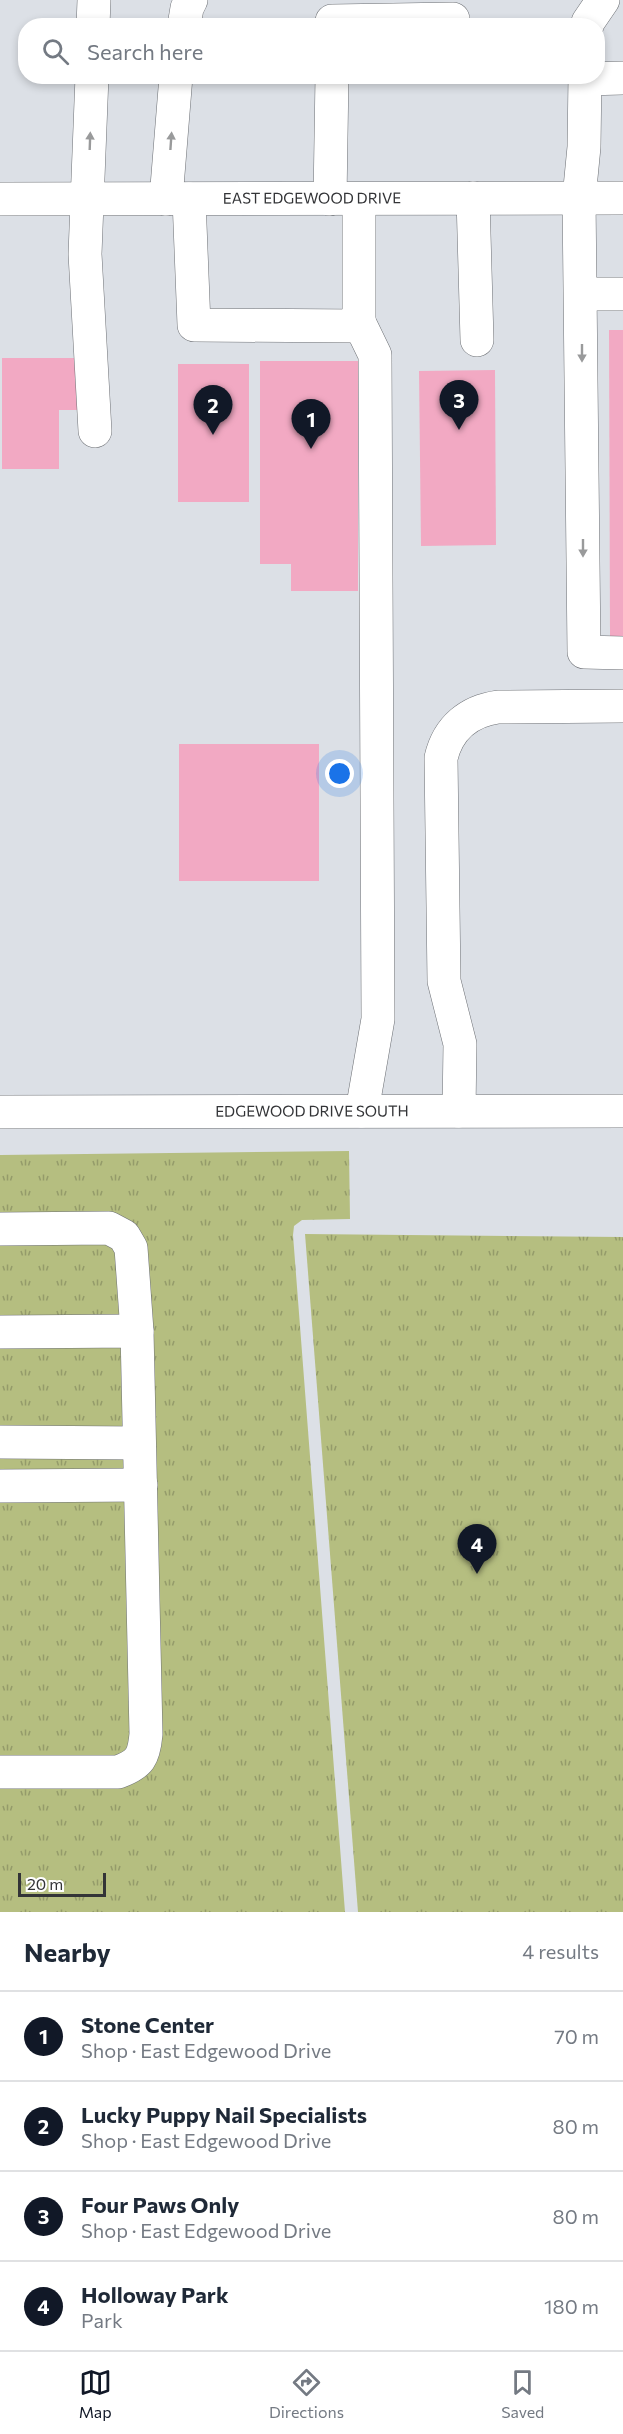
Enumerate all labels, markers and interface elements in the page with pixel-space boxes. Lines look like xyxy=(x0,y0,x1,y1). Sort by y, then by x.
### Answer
search box xyxy=(18,18,605,84)
icon: search xyxy=(39,35,72,68)
text: Search here xyxy=(87,38,203,65)
one-way arrow xyxy=(85,131,95,150)
one-way arrow xyxy=(166,131,176,150)
street label: EAST EDGEWOOD DRIVE xyxy=(223,188,401,207)
one-way arrow xyxy=(577,343,586,362)
pin: 3 xyxy=(440,380,478,430)
pin: 2 xyxy=(194,386,232,435)
pin: 1 xyxy=(292,400,330,449)
one-way arrow xyxy=(578,538,588,557)
your location xyxy=(325,759,354,788)
street label: EDGEWOOD DRIVE SOUTH xyxy=(215,1101,409,1120)
pin: 4 xyxy=(458,1524,496,1574)
scale bar xyxy=(18,1870,106,1898)
text: 20 m xyxy=(27,1874,63,1893)
text: Nearby xyxy=(24,1936,111,1967)
text: 4 results xyxy=(522,1939,599,1963)
text: Stone Center xyxy=(81,2011,214,2038)
text: 1 xyxy=(39,2024,48,2048)
text: 70 m xyxy=(554,2024,599,2048)
text: Shop · East Edgewood Drive xyxy=(81,2038,331,2062)
text: Lucky Puppy Nail Specialists xyxy=(81,2101,367,2128)
text: 2 xyxy=(38,2114,49,2138)
text: 80 m xyxy=(553,2114,599,2138)
text: Shop · East Edgewood Drive xyxy=(81,2128,331,2152)
text: Four Paws Only xyxy=(81,2191,239,2218)
text: 3 xyxy=(38,2204,49,2228)
text: 80 m xyxy=(553,2204,599,2228)
text: Shop · East Edgewood Drive xyxy=(81,2218,331,2242)
text: Holloway Park xyxy=(81,2281,229,2308)
text: 4 xyxy=(37,2294,50,2318)
text: 180 m xyxy=(544,2294,599,2318)
text: Park xyxy=(81,2308,123,2332)
tab: Map xyxy=(79,2366,112,2421)
tab: Directions xyxy=(269,2366,344,2421)
tab: Saved xyxy=(501,2366,544,2421)

